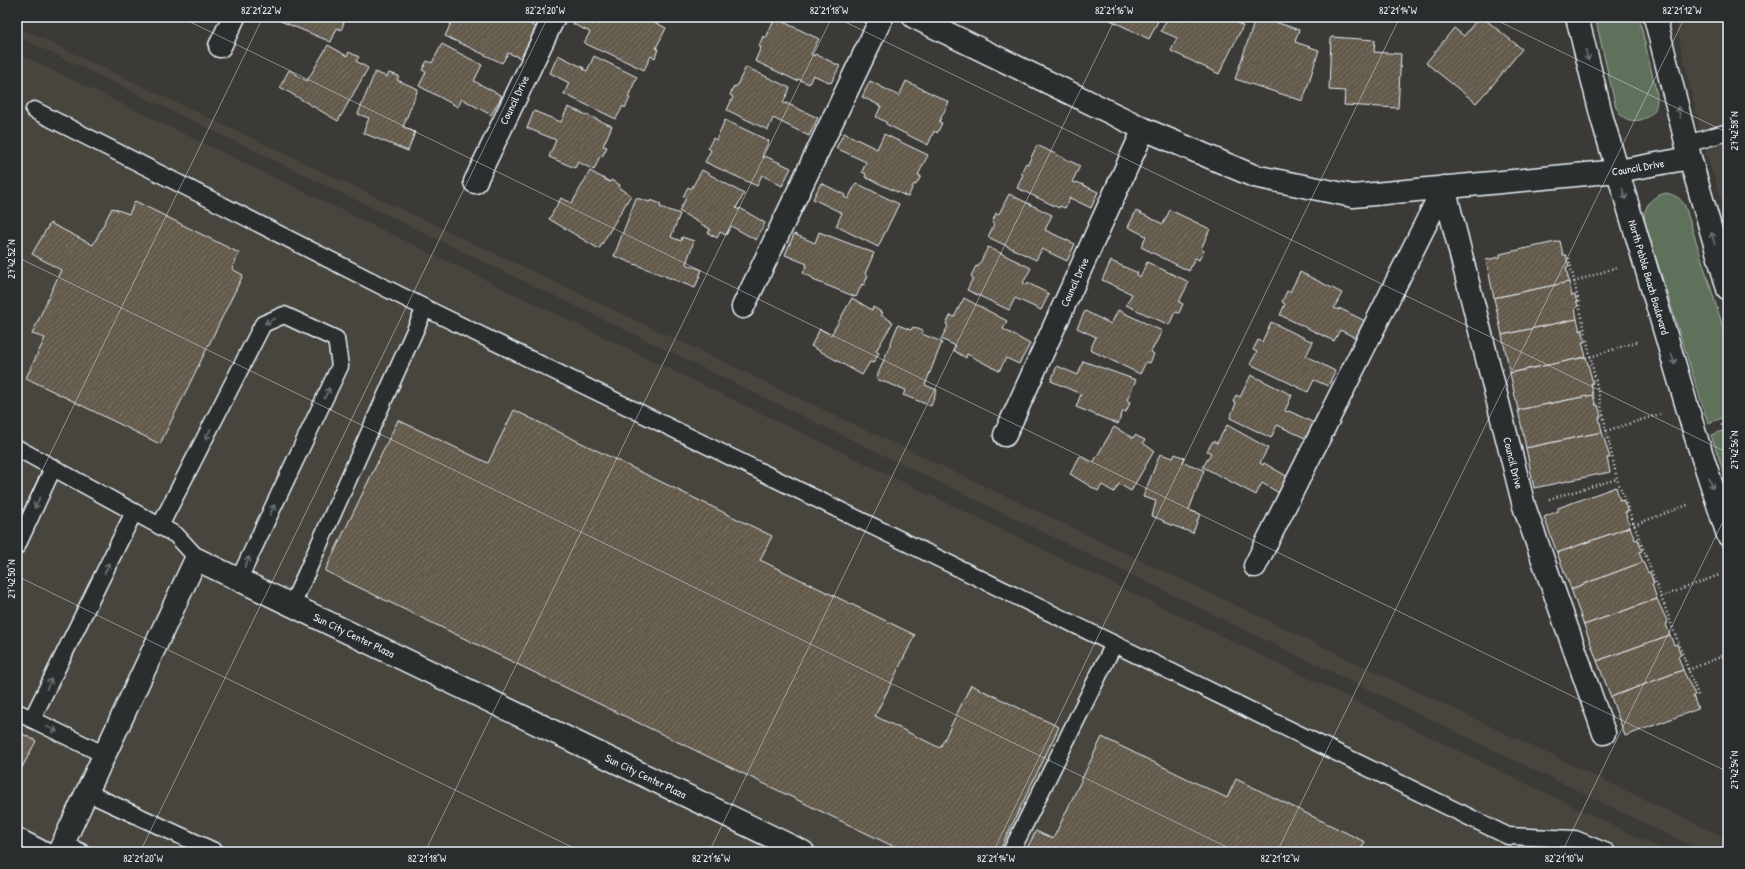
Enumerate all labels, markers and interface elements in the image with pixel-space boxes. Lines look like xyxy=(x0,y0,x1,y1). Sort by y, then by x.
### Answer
text: 82°21'22"W xyxy=(241,4,282,17)
text: 82°21'20"W xyxy=(525,4,566,17)
text: 82°21'18"W xyxy=(810,4,849,17)
text: 82°21'16"W xyxy=(1095,4,1134,17)
text: 82°21'14"W xyxy=(1379,4,1418,17)
text: 82°21'12"W xyxy=(1663,4,1702,17)
one-way arrow xyxy=(1583,48,1591,61)
street label: Council Drive xyxy=(497,73,532,127)
one-way arrow xyxy=(1674,106,1682,119)
text: 27°42'58"N xyxy=(1728,112,1741,150)
street label: Council Drive xyxy=(1611,156,1666,179)
one-way arrow xyxy=(1621,187,1628,200)
street label: North Pebble Beach Boulevard xyxy=(1625,218,1673,337)
one-way arrow xyxy=(1709,231,1716,244)
text: 27°42'52"N xyxy=(5,239,18,279)
street label: Council Drive xyxy=(1057,255,1092,309)
one-way arrow xyxy=(264,318,276,325)
one-way arrow xyxy=(1670,352,1677,365)
one-way arrow xyxy=(324,387,331,399)
one-way arrow xyxy=(203,427,211,439)
text: 27°42'56"N xyxy=(1728,431,1741,469)
street label: Council Drive xyxy=(1500,436,1527,491)
one-way arrow xyxy=(1708,477,1716,489)
one-way arrow xyxy=(33,497,40,509)
one-way arrow xyxy=(269,505,276,517)
one-way arrow xyxy=(244,557,251,569)
text: 27°42'50"N xyxy=(5,559,18,599)
one-way arrow xyxy=(103,562,111,574)
street label: Sun City Center Plaza xyxy=(311,610,398,661)
one-way arrow xyxy=(46,678,53,690)
one-way arrow xyxy=(46,726,58,733)
street label: Sun City Center Plaza xyxy=(603,751,689,802)
text: 27°42'54"N xyxy=(1728,751,1741,789)
text: 82°21'20"W xyxy=(123,852,164,865)
text: 82°21'18"W xyxy=(408,852,447,865)
text: 82°21'16"W xyxy=(692,852,731,865)
text: 82°21'14"W xyxy=(977,852,1016,865)
text: 82°21'12"W xyxy=(1261,852,1300,865)
text: 82°21'10"W xyxy=(1545,852,1584,865)

